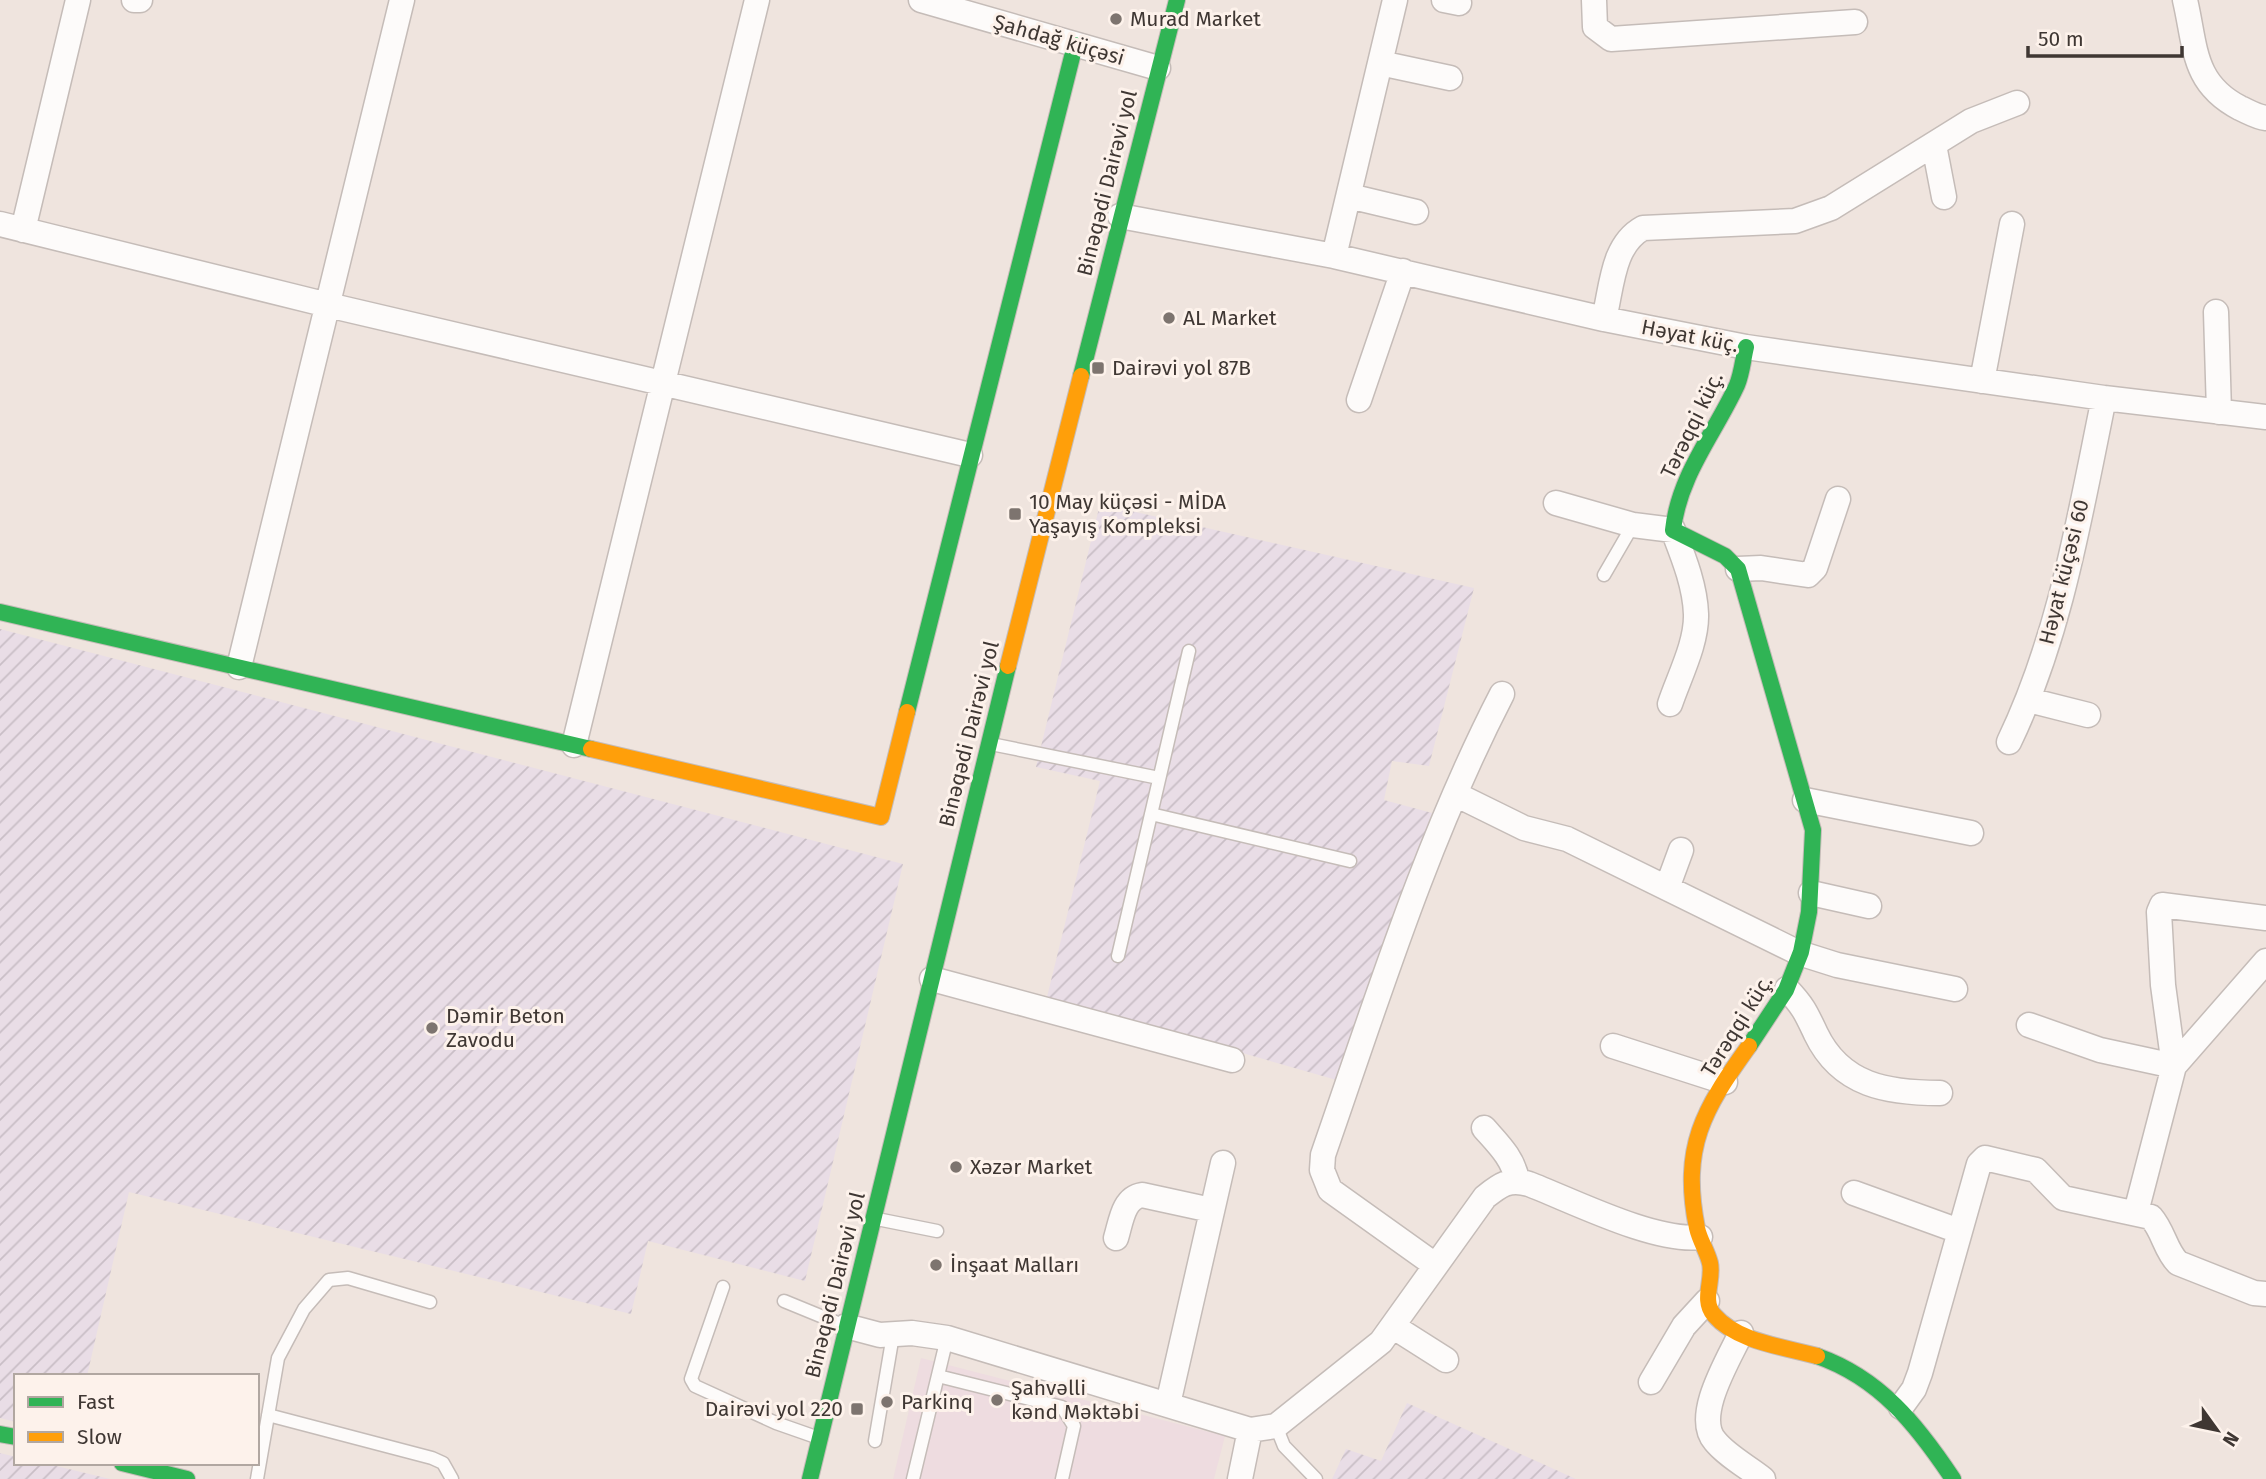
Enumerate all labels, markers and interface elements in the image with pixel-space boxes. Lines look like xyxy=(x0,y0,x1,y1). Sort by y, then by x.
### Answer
place label: Murad Market xyxy=(1130,6,1261,32)
street label: Şahdağ küçəsi xyxy=(990,9,1128,71)
marker: Murad Market xyxy=(1108,11,1124,27)
scale bar xyxy=(2028,14,2182,58)
text: 50 m xyxy=(2038,26,2084,52)
street label: Binəqədi Dairəvi yol xyxy=(1071,87,1143,279)
place label: AL Market xyxy=(1183,305,1277,331)
marker: AL Market xyxy=(1161,310,1177,326)
street label: Həyat küç. xyxy=(1639,314,1741,358)
place label: Dairəvi yol 87B xyxy=(1112,355,1251,381)
marker: Dairəvi yol 87B xyxy=(1090,360,1106,376)
street label: Tərəqqi küç. xyxy=(1655,368,1729,482)
place label: 10 May küçəsi - MİDA Yaşayış Kompleksi xyxy=(1029,489,1226,539)
street label: Həyat küçəsi 60 xyxy=(2033,497,2095,647)
marker: 10 May küçəsi - MİDA Yaşayış Kompleksi xyxy=(1007,506,1023,522)
street label: Binəqədi Dairəvi yol xyxy=(933,638,1005,830)
street label: Tərəqqi küç. xyxy=(1695,970,1779,1082)
place label: Dəmir Beton Zavodu xyxy=(446,1003,565,1053)
marker: Dəmir Beton Zavodu xyxy=(424,1020,440,1036)
place label: Xəzər Market xyxy=(970,1154,1093,1180)
marker: Xəzər Market xyxy=(948,1159,964,1175)
street label: Binəqədi Dairəvi yol xyxy=(799,1189,871,1381)
place label: İnşaat Malları xyxy=(950,1252,1079,1278)
marker: İnşaat Malları xyxy=(928,1257,944,1273)
legend xyxy=(14,1374,259,1465)
place label: Şahvəlli kənd Məktəbi xyxy=(1011,1375,1140,1425)
text: Fast xyxy=(77,1389,115,1415)
place label: Parkinq xyxy=(901,1389,973,1415)
marker: Şahvəlli kənd Məktəbi xyxy=(989,1392,1005,1408)
marker: Parkinq xyxy=(879,1394,895,1410)
north arrow xyxy=(2182,1395,2252,1465)
place label: Dairəvi yol 220 xyxy=(705,1396,843,1422)
marker: Dairəvi yol 220 xyxy=(849,1401,865,1417)
text: Slow xyxy=(77,1424,122,1450)
text: N xyxy=(2218,1427,2244,1451)

